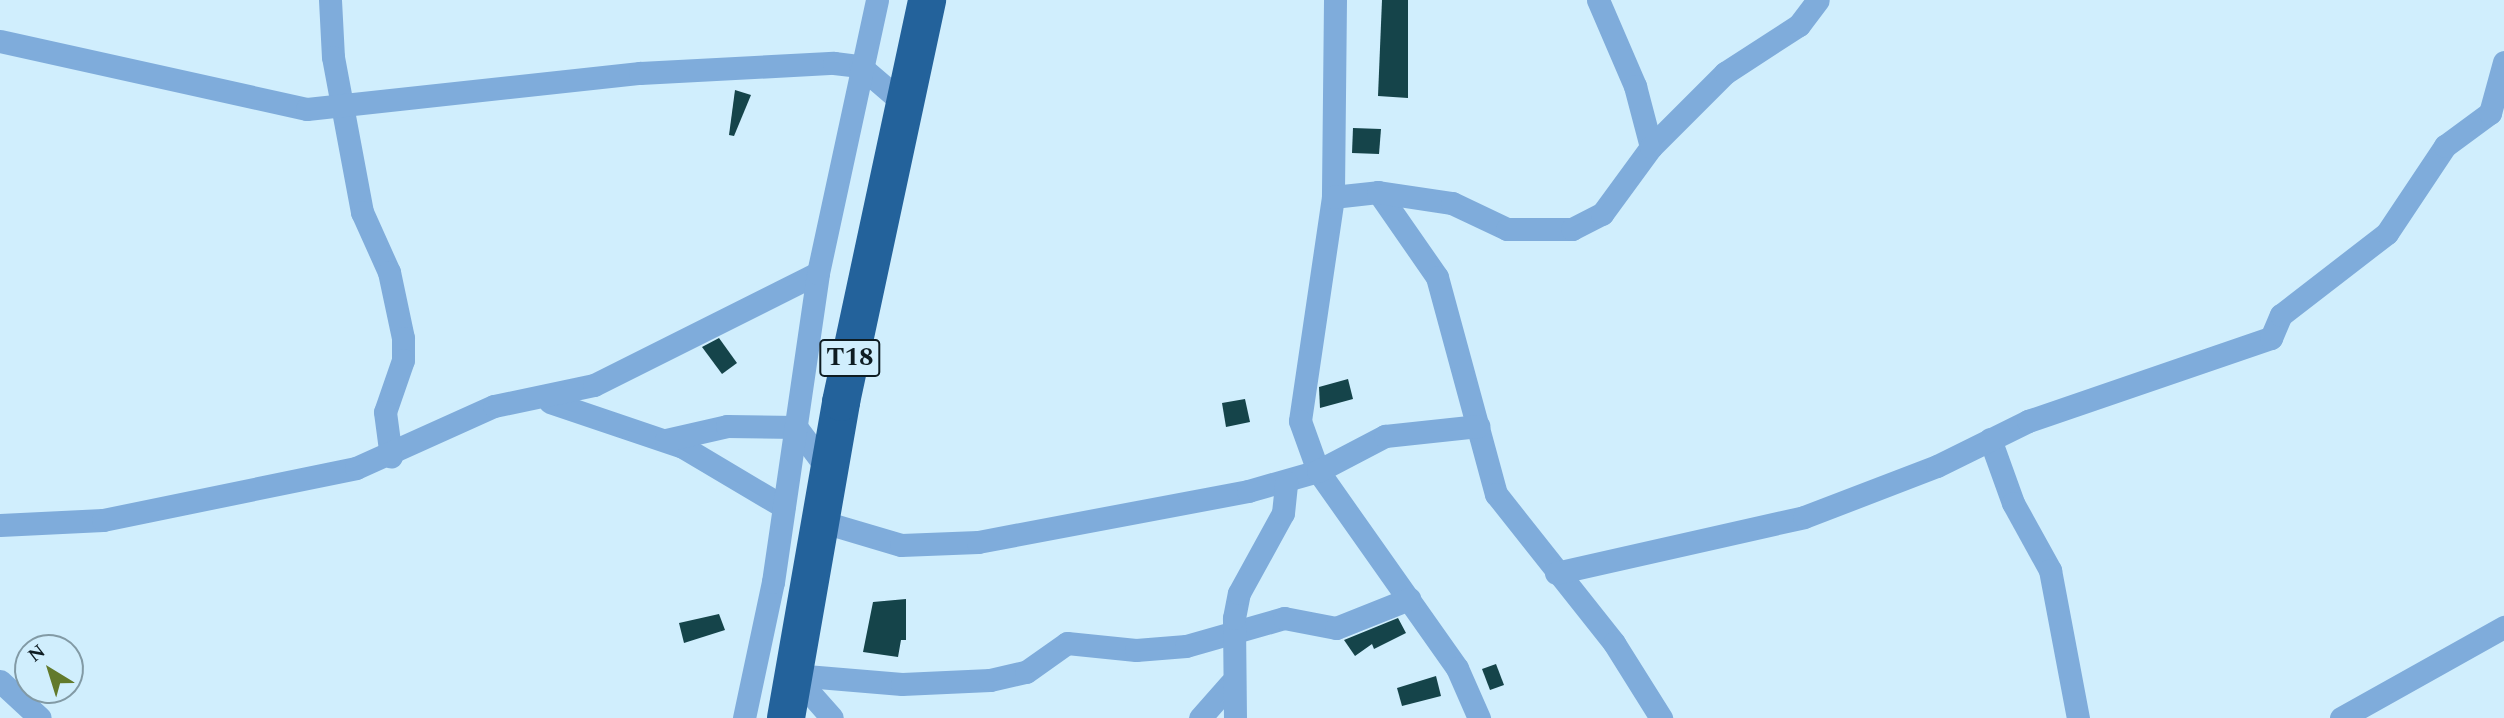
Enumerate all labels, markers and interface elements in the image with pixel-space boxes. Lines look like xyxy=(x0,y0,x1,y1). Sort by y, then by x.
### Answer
road number: T18 xyxy=(818,336,882,380)
north arrow xyxy=(14,634,84,704)
text: N xyxy=(22,637,52,670)

